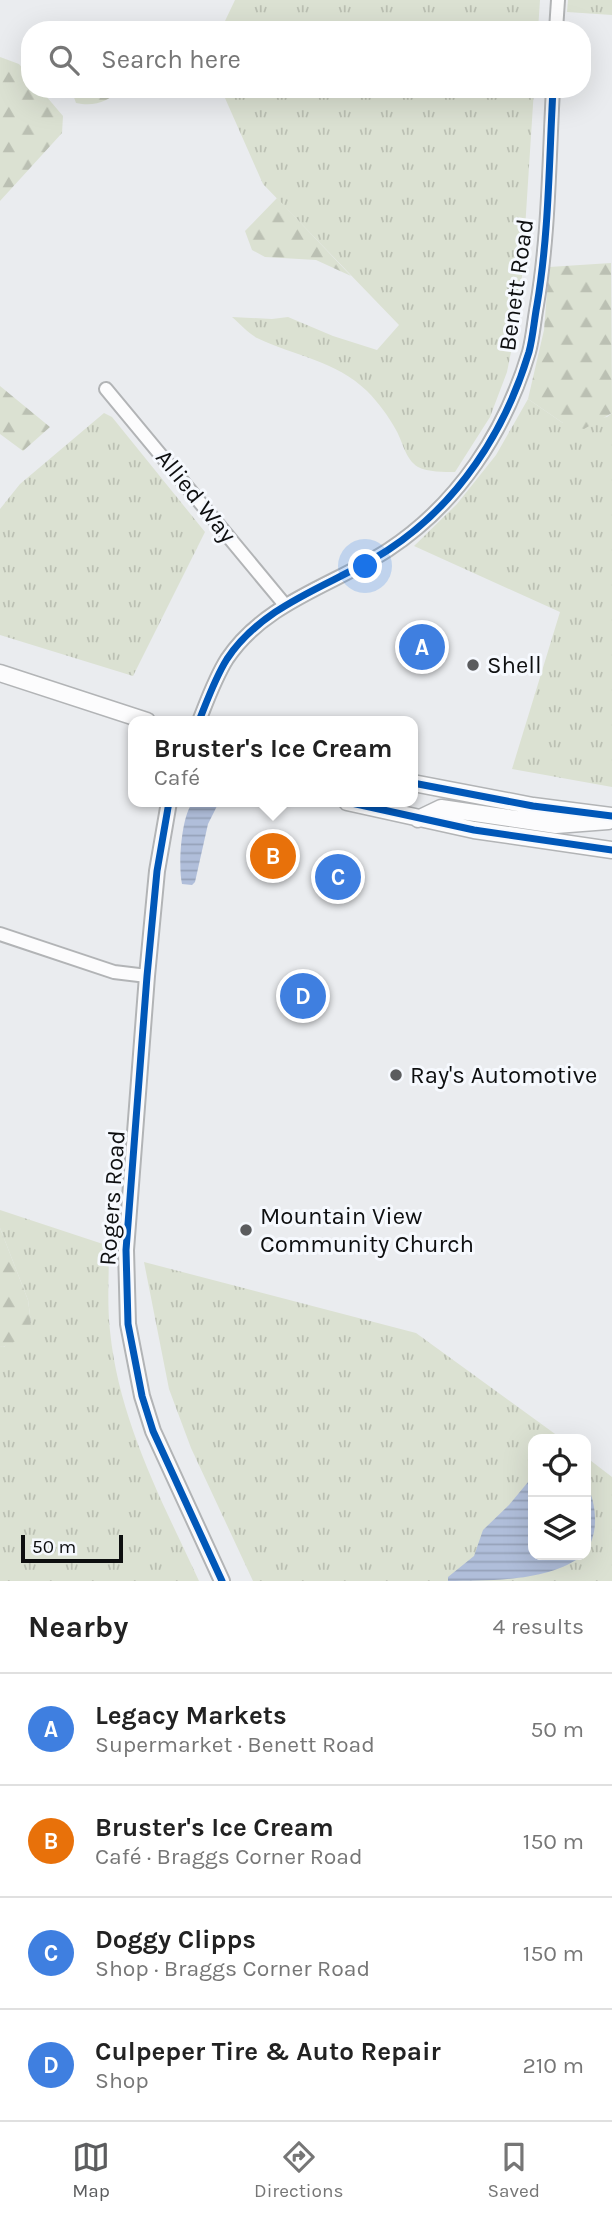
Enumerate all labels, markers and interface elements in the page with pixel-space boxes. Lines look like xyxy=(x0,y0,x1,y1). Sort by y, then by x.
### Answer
search box xyxy=(21,21,591,98)
icon: search xyxy=(45,41,83,79)
text: Search here xyxy=(101,44,241,75)
street label: Benett Road xyxy=(493,217,539,353)
street label: Allied Way xyxy=(150,444,242,548)
your location xyxy=(348,549,382,583)
pin: A xyxy=(399,621,445,673)
place label: Shell xyxy=(487,651,542,679)
marker: Shell xyxy=(465,657,481,673)
popup xyxy=(128,716,418,807)
text: Bruster's Ice Cream xyxy=(154,733,392,764)
text: Café xyxy=(154,764,200,791)
pin: B xyxy=(250,830,296,882)
pin: C xyxy=(315,851,361,903)
pin: D xyxy=(280,970,326,1022)
place label: Ray's Automotive xyxy=(410,1061,597,1089)
marker: Ray's Automotive xyxy=(388,1067,404,1083)
street label: Rogers Road xyxy=(93,1129,131,1267)
place label: Mountain View Community Church xyxy=(260,1202,474,1258)
marker: Mountain View Community Church xyxy=(238,1222,254,1238)
map controls xyxy=(528,1434,591,1560)
button: locate xyxy=(528,1434,591,1497)
button: layers xyxy=(528,1497,591,1560)
scale bar xyxy=(21,1532,122,1564)
text: 50 m xyxy=(32,1536,76,1558)
text: Nearby xyxy=(28,1609,128,1645)
text: 4 results xyxy=(492,1613,584,1640)
text: Legacy Markets xyxy=(95,1700,287,1731)
text: A xyxy=(44,1716,58,1743)
text: 50 m xyxy=(530,1716,584,1743)
text: Supermarket · Benett Road xyxy=(95,1731,375,1758)
text: Bruster's Ice Cream xyxy=(95,1812,334,1843)
text: B xyxy=(44,1828,58,1855)
text: 150 m xyxy=(523,1828,584,1855)
text: Café · Braggs Corner Road xyxy=(95,1843,363,1870)
text: Doggy Clipps xyxy=(95,1924,256,1955)
text: C xyxy=(44,1940,58,1967)
text: 150 m xyxy=(523,1940,584,1967)
text: Shop · Braggs Corner Road xyxy=(95,1955,370,1982)
text: Culpeper Tire & Auto Repair xyxy=(95,2036,441,2067)
text: D xyxy=(43,2052,59,2079)
text: 210 m xyxy=(522,2052,584,2079)
text: Shop xyxy=(95,2067,149,2094)
tab: Map xyxy=(72,2138,110,2202)
tab: Directions xyxy=(254,2138,343,2202)
tab: Saved xyxy=(487,2138,540,2202)

